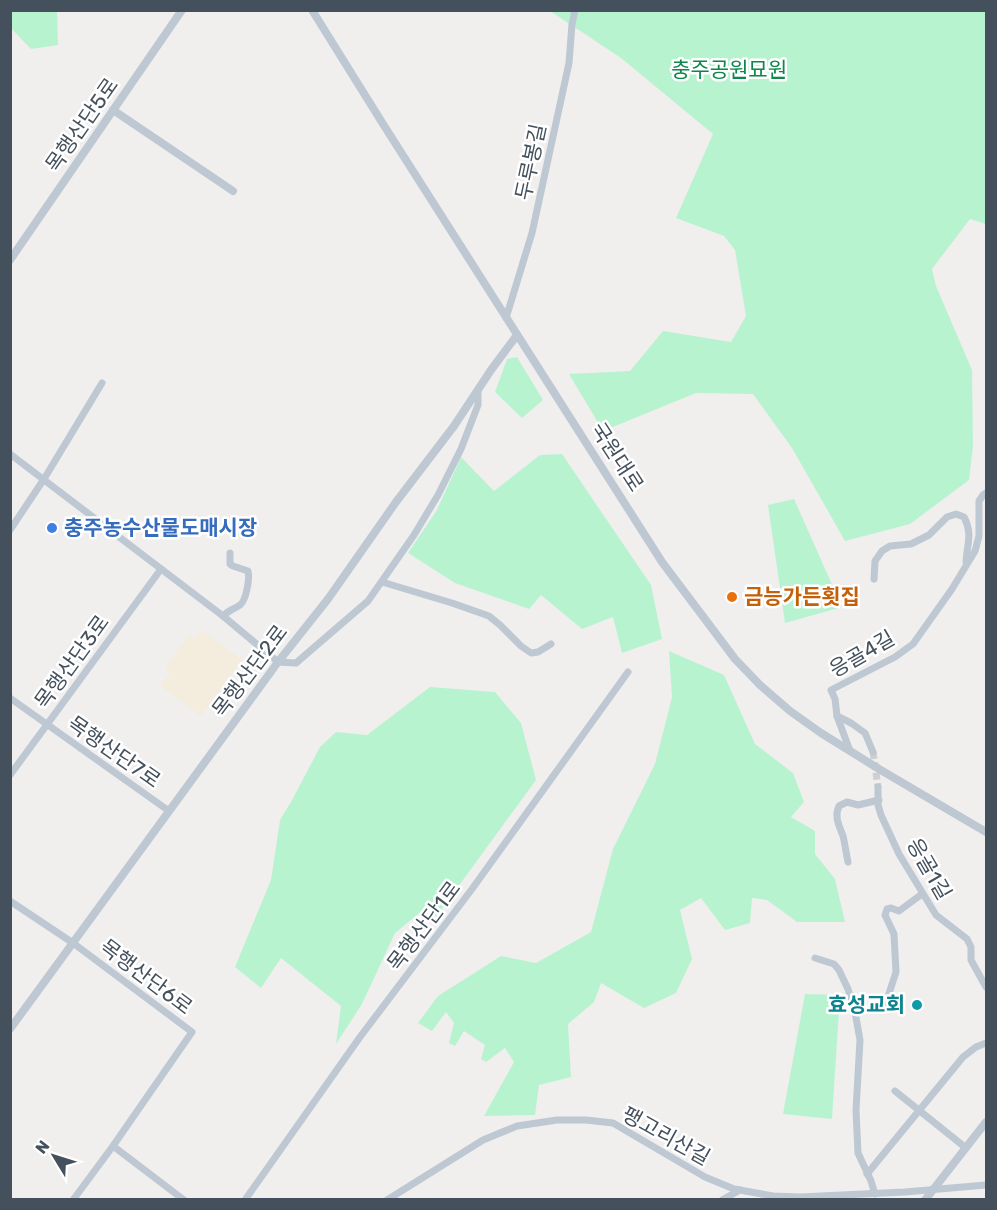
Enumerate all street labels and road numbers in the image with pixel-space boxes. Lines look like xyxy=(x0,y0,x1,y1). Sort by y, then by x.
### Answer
street label: 목행산단5로 xyxy=(40,73,123,177)
street label: 두루봉길 xyxy=(510,122,551,202)
street label: 국원대로 xyxy=(586,418,649,496)
street label: 목행산단3로 xyxy=(29,610,114,713)
street label: 목행산단2로 xyxy=(207,620,292,722)
street label: 응골4길 xyxy=(825,625,899,682)
street label: 목행산단7로 xyxy=(63,711,165,793)
street label: 응골1길 xyxy=(902,834,957,904)
street label: 목행산단1로 xyxy=(382,876,465,975)
street label: 목행산단6로 xyxy=(95,934,197,1019)
street label: 팽고리산길 xyxy=(618,1101,715,1170)

